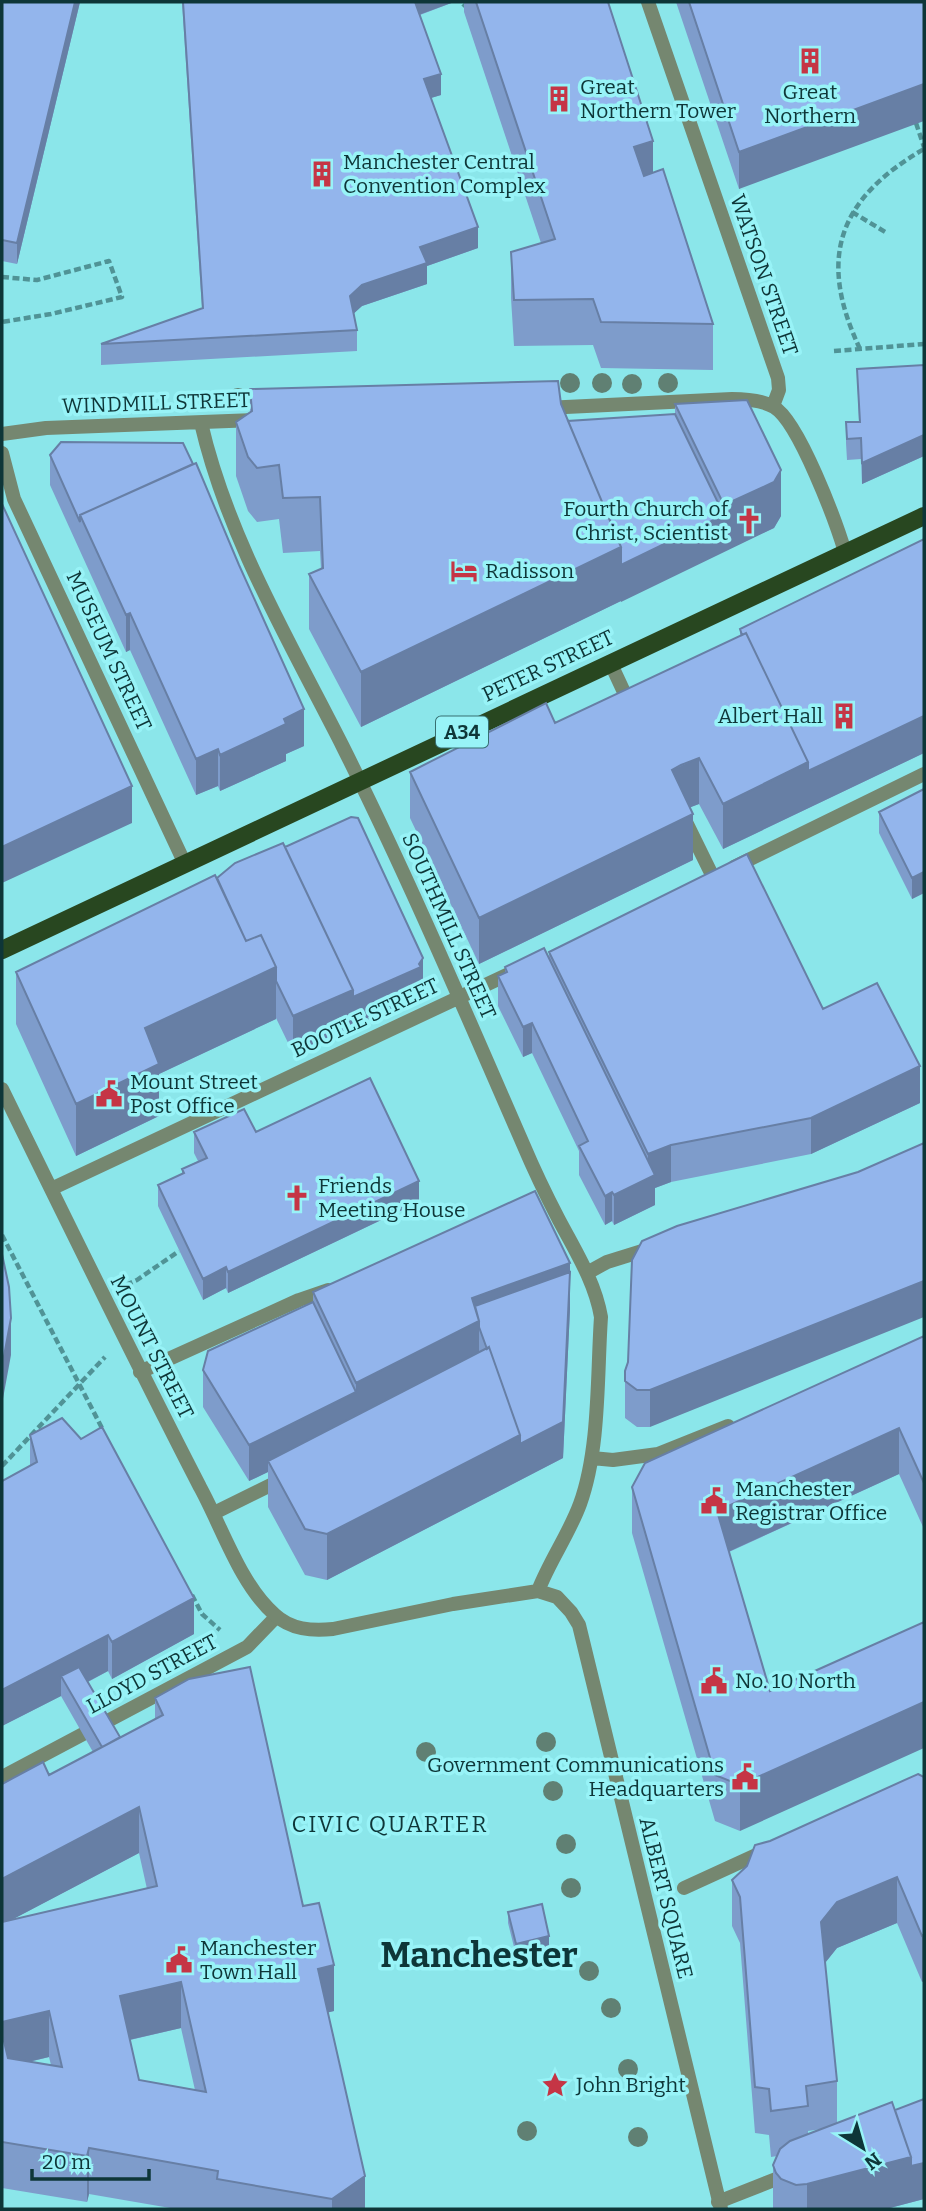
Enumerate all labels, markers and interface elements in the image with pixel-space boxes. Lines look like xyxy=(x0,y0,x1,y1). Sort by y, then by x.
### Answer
building icon: Great Northern xyxy=(795,46,825,76)
place label: Great Northern Tower xyxy=(580,74,736,124)
place label: Great Northern xyxy=(764,79,856,129)
building icon: Great Northern Tower xyxy=(544,84,574,114)
place label: Manchester Central Convention Complex xyxy=(343,149,546,199)
building icon: Manchester Central Convention Complex xyxy=(307,159,337,189)
street label: WATSON STREET xyxy=(724,191,804,359)
street label: WINDMILL STREET xyxy=(61,387,251,419)
place label: Fourth Church of Christ, Scientist xyxy=(563,496,730,546)
church icon: Fourth Church of Christ, Scientist xyxy=(734,506,764,536)
hotel icon: Radisson xyxy=(449,556,479,586)
place label: Radisson xyxy=(485,558,574,584)
street label: MUSEUM STREET xyxy=(61,567,157,735)
street label: PETER STREET xyxy=(478,624,618,708)
building icon: Albert Hall xyxy=(829,701,859,731)
place label: Albert Hall xyxy=(718,703,823,729)
road number: A34 xyxy=(436,716,488,748)
street label: SOUTHMILL STREET xyxy=(396,829,502,1023)
street label: BOOTLE STREET xyxy=(287,973,443,1063)
place label: Mount Street Post Office xyxy=(130,1069,258,1119)
public building icon: Mount Street Post Office xyxy=(94,1079,124,1109)
place label: Friends Meeting House xyxy=(318,1173,465,1223)
church icon: Friends Meeting House xyxy=(282,1183,312,1213)
street label: MOUNT STREET xyxy=(105,1271,199,1423)
place label: Manchester Registrar Office xyxy=(735,1476,887,1526)
public building icon: Manchester Registrar Office xyxy=(699,1486,729,1516)
street label: LLOYD STREET xyxy=(82,1629,222,1719)
public building icon: No. 10 North xyxy=(699,1666,729,1696)
place label: No. 10 North xyxy=(735,1668,856,1694)
place label: Government Communications Headquarters xyxy=(427,1752,724,1802)
public building icon: Government Communications Headquarters xyxy=(730,1762,760,1792)
district label: CIVIC QUARTER xyxy=(291,1810,489,1838)
street label: ALBERT SQUARE xyxy=(633,1814,699,1982)
district label: Manchester xyxy=(380,1934,578,1976)
place label: Manchester Town Hall xyxy=(200,1935,316,1985)
public building icon: Manchester Town Hall xyxy=(164,1945,194,1975)
place icon: John Bright xyxy=(540,2070,570,2100)
place label: John Bright xyxy=(575,2072,686,2098)
north arrow xyxy=(828,2113,898,2183)
scale bar xyxy=(32,2138,149,2182)
text: N xyxy=(860,2148,886,2175)
text: 20 m xyxy=(42,2149,91,2175)

